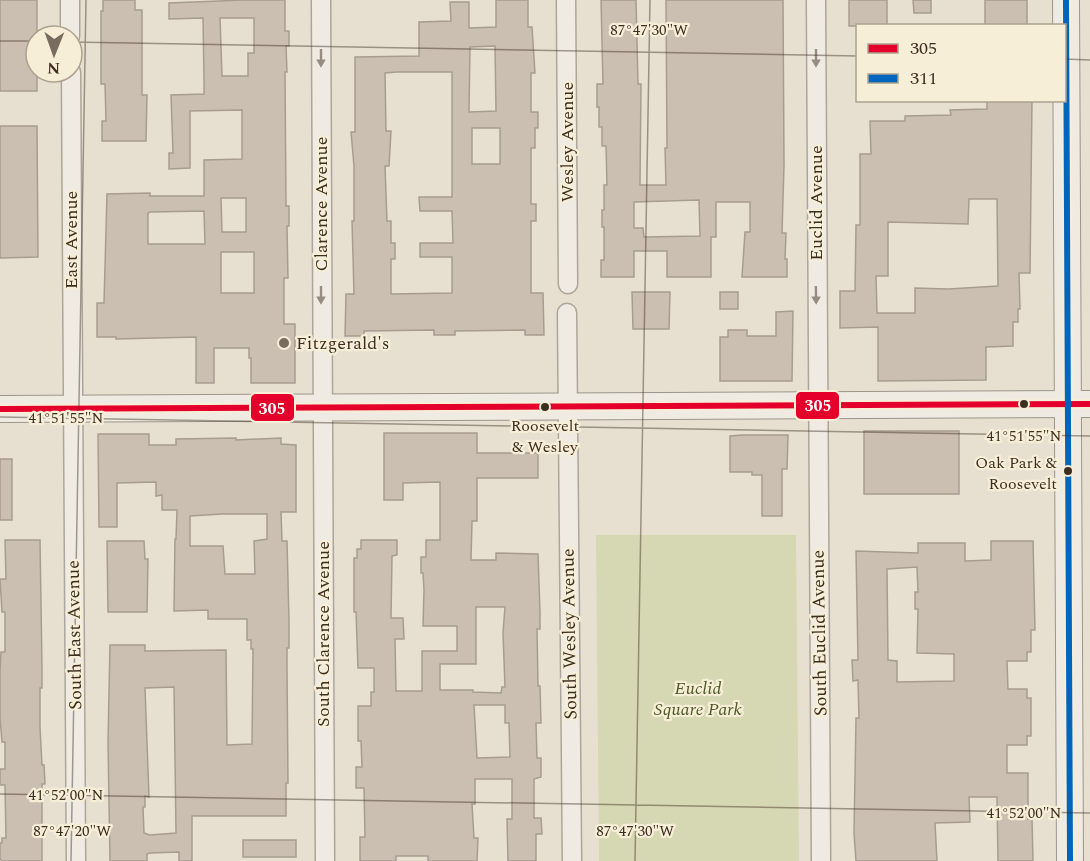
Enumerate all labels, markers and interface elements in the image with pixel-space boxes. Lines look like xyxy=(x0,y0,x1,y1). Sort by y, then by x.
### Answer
text: 87°47'30"W xyxy=(610,19,688,42)
north arrow xyxy=(24,24,84,84)
legend xyxy=(856,24,1066,102)
text: 305 xyxy=(910,35,937,62)
one-way arrow xyxy=(316,49,326,68)
one-way arrow xyxy=(811,49,821,68)
text: N xyxy=(47,56,60,80)
text: 311 xyxy=(910,65,937,92)
street label: Wesley Avenue xyxy=(554,82,581,202)
street label: Clarence Avenue xyxy=(308,137,335,271)
street label: Euclid Avenue xyxy=(803,145,830,261)
street label: East Avenue xyxy=(58,191,85,289)
one-way arrow xyxy=(316,286,326,305)
one-way arrow xyxy=(811,286,821,305)
place label: Fitzgerald's xyxy=(296,330,390,357)
marker: Fitzgerald's xyxy=(277,336,291,350)
line badge: 305 xyxy=(795,391,840,420)
line badge: 305 xyxy=(250,393,295,422)
text: 305 xyxy=(805,394,831,418)
text: 305 xyxy=(259,397,285,421)
unlabelled marker xyxy=(1018,398,1030,410)
marker: Roosevelt & Wesley xyxy=(539,401,551,413)
text: 41°51'55"N xyxy=(29,407,104,430)
place label: Roosevelt & Wesley xyxy=(511,414,580,459)
text: 41°51'55"N xyxy=(987,425,1062,448)
place label: Oak Park & Roosevelt xyxy=(975,451,1058,496)
marker: Oak Park & Roosevelt xyxy=(1062,465,1074,477)
street label: South Clarence Avenue xyxy=(310,541,337,727)
street label: South Wesley Avenue xyxy=(555,548,584,720)
street label: South Euclid Avenue xyxy=(805,550,834,716)
street label: South East Avenue xyxy=(60,560,89,710)
park label: Euclid Square Park xyxy=(654,675,743,723)
text: 41°52'00"N xyxy=(29,784,104,807)
text: 41°52'00"N xyxy=(987,802,1062,825)
text: 87°47'20"W xyxy=(33,820,111,843)
text: 87°47'30"W xyxy=(596,820,674,843)

